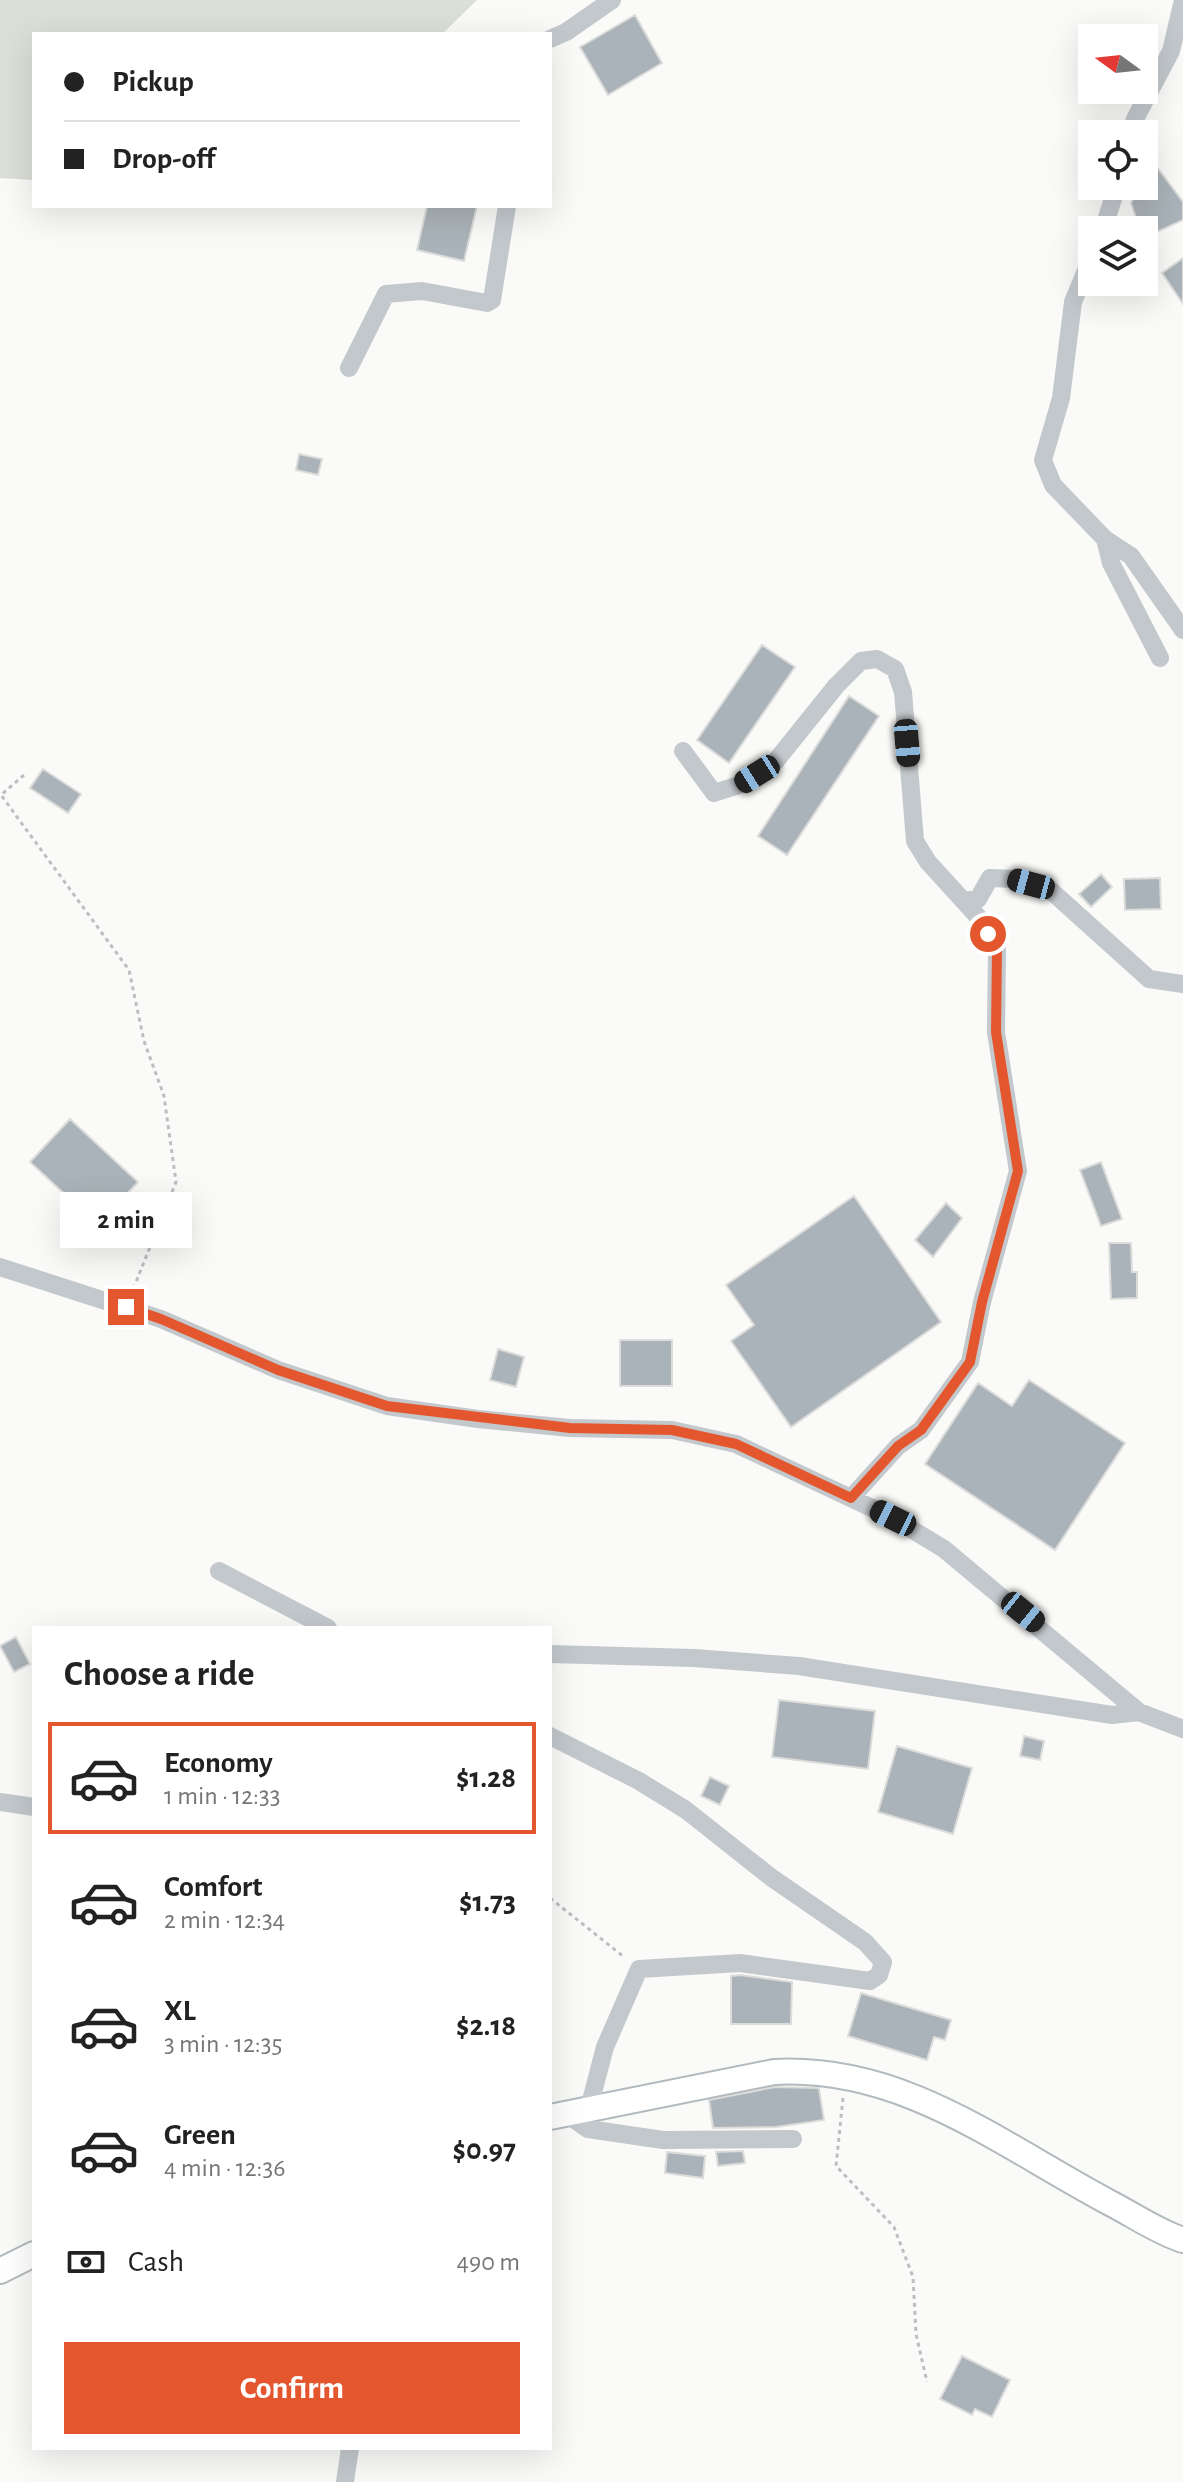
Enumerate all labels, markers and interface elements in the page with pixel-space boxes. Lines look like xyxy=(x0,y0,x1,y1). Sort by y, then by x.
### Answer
north arrow xyxy=(1078,24,1158,104)
map controls xyxy=(1078,24,1158,296)
text: Pickup xyxy=(112,67,194,97)
button: locate xyxy=(1078,120,1158,200)
text: Drop-off xyxy=(112,144,215,174)
button: layers xyxy=(1078,216,1158,296)
car xyxy=(893,718,921,768)
car xyxy=(730,751,784,797)
car xyxy=(1005,866,1057,902)
route start xyxy=(970,916,1006,952)
callout: 2 min xyxy=(60,1191,192,1247)
text: 2 min xyxy=(97,1207,155,1233)
route end xyxy=(108,1289,144,1325)
car xyxy=(866,1497,920,1539)
car xyxy=(997,1588,1049,1636)
text: Choose a ride xyxy=(64,1656,254,1692)
icon: car xyxy=(68,1742,140,1814)
text: Economy xyxy=(164,1748,273,1778)
text: $1.28 xyxy=(456,1763,516,1793)
text: 1 min · 12:33 xyxy=(164,1783,280,1809)
icon: car xyxy=(68,1866,140,1938)
text: Comfort xyxy=(164,1872,263,1902)
text: $1.73 xyxy=(459,1887,516,1917)
text: 2 min · 12:34 xyxy=(164,1907,285,1933)
icon: car xyxy=(68,1990,140,2062)
text: XL xyxy=(164,1996,196,2026)
text: $2.18 xyxy=(456,2011,516,2041)
text: 3 min · 12:35 xyxy=(164,2031,282,2057)
icon: car xyxy=(68,2114,140,2186)
text: Green xyxy=(164,2120,236,2150)
text: $0.97 xyxy=(453,2135,516,2165)
text: 4 min · 12:36 xyxy=(164,2155,286,2181)
icon: cash xyxy=(64,2240,108,2284)
text: Cash xyxy=(128,2247,184,2277)
text: 490 m xyxy=(456,2249,520,2275)
button: Confirm xyxy=(64,2342,520,2434)

